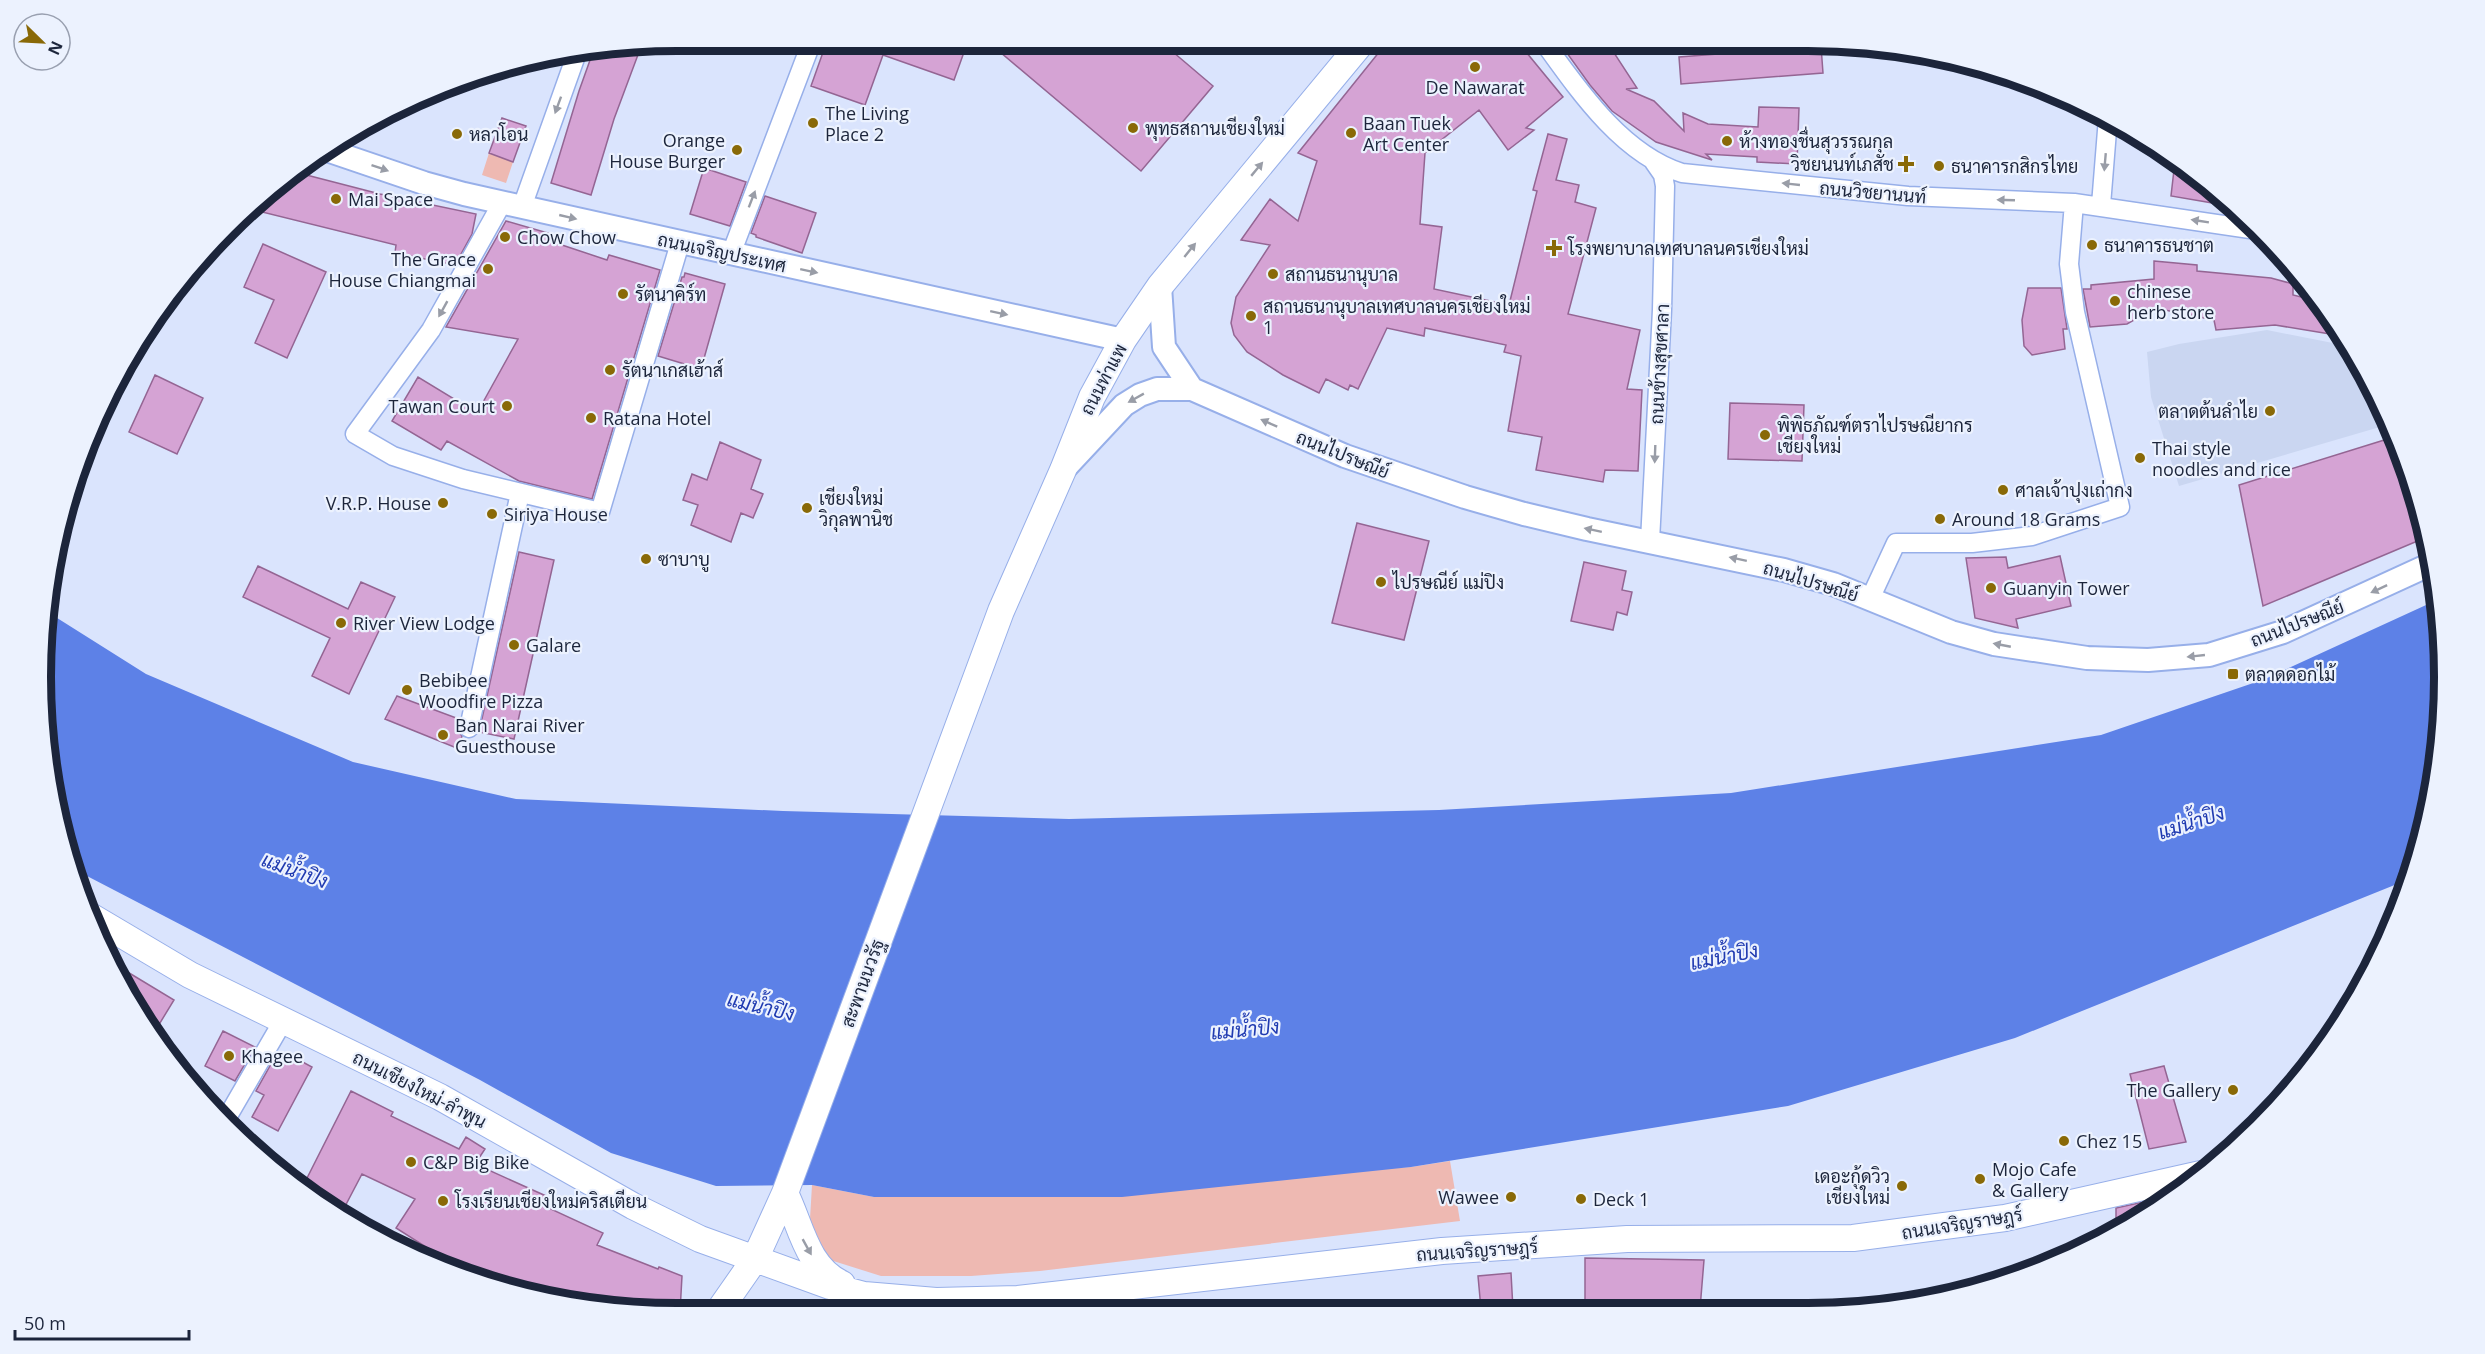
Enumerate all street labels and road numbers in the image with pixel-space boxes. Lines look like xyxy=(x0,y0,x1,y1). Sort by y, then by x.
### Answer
street label: ถนนวิชยานนท์ xyxy=(1819,175,1927,209)
street label: ถนนเจริญประเทศ xyxy=(655,227,789,277)
street label: ถนนข้างสุขศาลา xyxy=(1644,303,1675,425)
street label: ถนนท่าแพ xyxy=(1074,339,1132,419)
street label: ถนนไปรษณีย์ xyxy=(1293,424,1393,484)
street label: ถนนไปรษณีย์ xyxy=(1760,555,1862,607)
street label: ถนนไปรษณีย์ xyxy=(2247,594,2347,652)
street label: สะพานนวรัฐ xyxy=(835,936,890,1031)
street label: ถนนเชียงใหม่-ลำพูน xyxy=(348,1045,491,1135)
street label: ถนนเจริญราษฎร์ xyxy=(1900,1202,2025,1245)
street label: ถนนเจริญราษฎร์ xyxy=(1415,1234,1539,1267)

